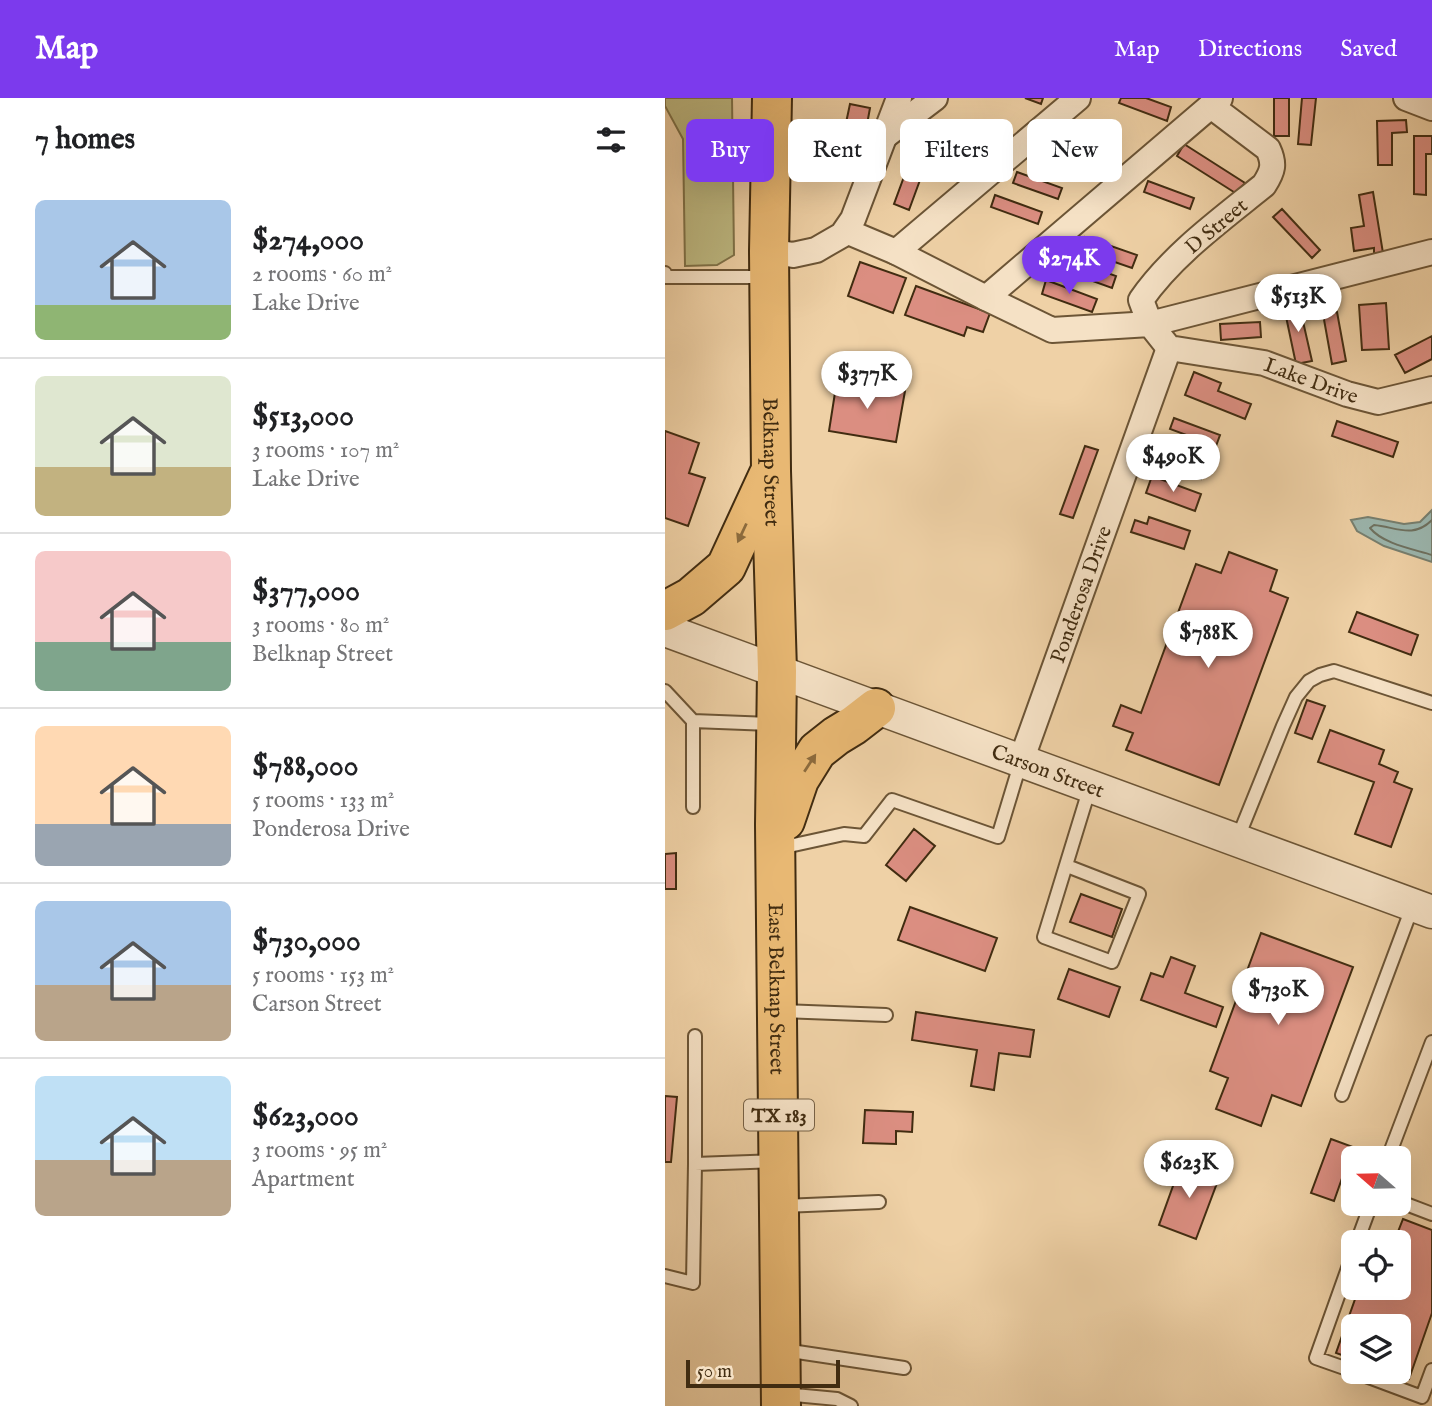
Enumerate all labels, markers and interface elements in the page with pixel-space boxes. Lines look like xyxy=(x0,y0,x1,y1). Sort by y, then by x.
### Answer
text: Map xyxy=(35,28,98,70)
text: Map xyxy=(1114,34,1160,65)
text: Directions xyxy=(1198,34,1302,65)
text: Saved xyxy=(1340,34,1397,65)
chip: Buy xyxy=(686,119,774,182)
chip: Rent xyxy=(788,119,886,182)
chip: Filters xyxy=(900,119,1013,182)
chip: New xyxy=(1027,119,1122,182)
text: 7 homes xyxy=(35,121,135,159)
icon: filters xyxy=(592,121,630,159)
street label: D Street xyxy=(1180,193,1254,261)
text: $274,000 xyxy=(252,222,364,260)
icon: home xyxy=(91,228,175,312)
pin: $274K xyxy=(1020,236,1118,296)
text: $274K xyxy=(1038,244,1100,273)
text: 2 rooms · 60 m² xyxy=(252,260,392,289)
pin: $513K xyxy=(1249,274,1347,334)
text: $513K xyxy=(1271,282,1325,311)
text: Lake Drive xyxy=(252,289,360,318)
pin: $377K xyxy=(818,352,916,411)
street label: Lake Drive xyxy=(1260,352,1361,411)
text: $377K xyxy=(837,359,897,388)
street label: Belknap Street xyxy=(755,397,785,527)
text: $513,000 xyxy=(252,398,354,436)
icon: home xyxy=(91,404,175,488)
pin: $490K xyxy=(1124,434,1222,494)
text: 3 rooms · 107 m² xyxy=(252,436,400,465)
text: $490K xyxy=(1142,442,1204,471)
text: Lake Drive xyxy=(252,465,360,494)
street label: Ponderosa Drive xyxy=(1045,522,1119,667)
one-way arrow xyxy=(736,523,748,543)
text: $377,000 xyxy=(252,573,360,611)
icon: home xyxy=(91,579,175,663)
pin: $788K xyxy=(1159,610,1257,670)
text: 3 rooms · 80 m² xyxy=(252,611,389,640)
text: $788K xyxy=(1179,618,1237,647)
text: Belknap Street xyxy=(252,640,393,669)
street label: Carson Street xyxy=(987,739,1108,805)
text: $788,000 xyxy=(252,748,358,786)
icon: home xyxy=(91,754,175,838)
one-way arrow xyxy=(803,754,816,773)
text: 5 rooms · 133 m² xyxy=(252,786,395,815)
text: Ponderosa Drive xyxy=(252,815,410,844)
street label: East Belknap Street xyxy=(761,903,790,1075)
text: $730,000 xyxy=(252,923,361,961)
icon: home xyxy=(91,929,175,1013)
text: 5 rooms · 153 m² xyxy=(252,961,394,990)
pin: $730K xyxy=(1229,968,1327,1027)
text: $730K xyxy=(1248,975,1308,1004)
text: Carson Street xyxy=(252,990,382,1019)
text: $623,000 xyxy=(252,1098,359,1136)
road number: TX 183 xyxy=(744,1099,814,1130)
icon: home xyxy=(91,1104,175,1188)
text: 3 rooms · 95 m² xyxy=(252,1136,387,1165)
pin: $623K xyxy=(1140,1140,1238,1200)
north arrow xyxy=(1341,1146,1411,1216)
map controls xyxy=(1341,1146,1411,1384)
text: $623K xyxy=(1160,1148,1218,1177)
text: Apartment xyxy=(252,1165,355,1194)
button: locate xyxy=(1341,1230,1411,1300)
button: layers xyxy=(1341,1314,1411,1384)
scale bar xyxy=(686,1357,840,1389)
text: 50 m xyxy=(697,1360,732,1384)

